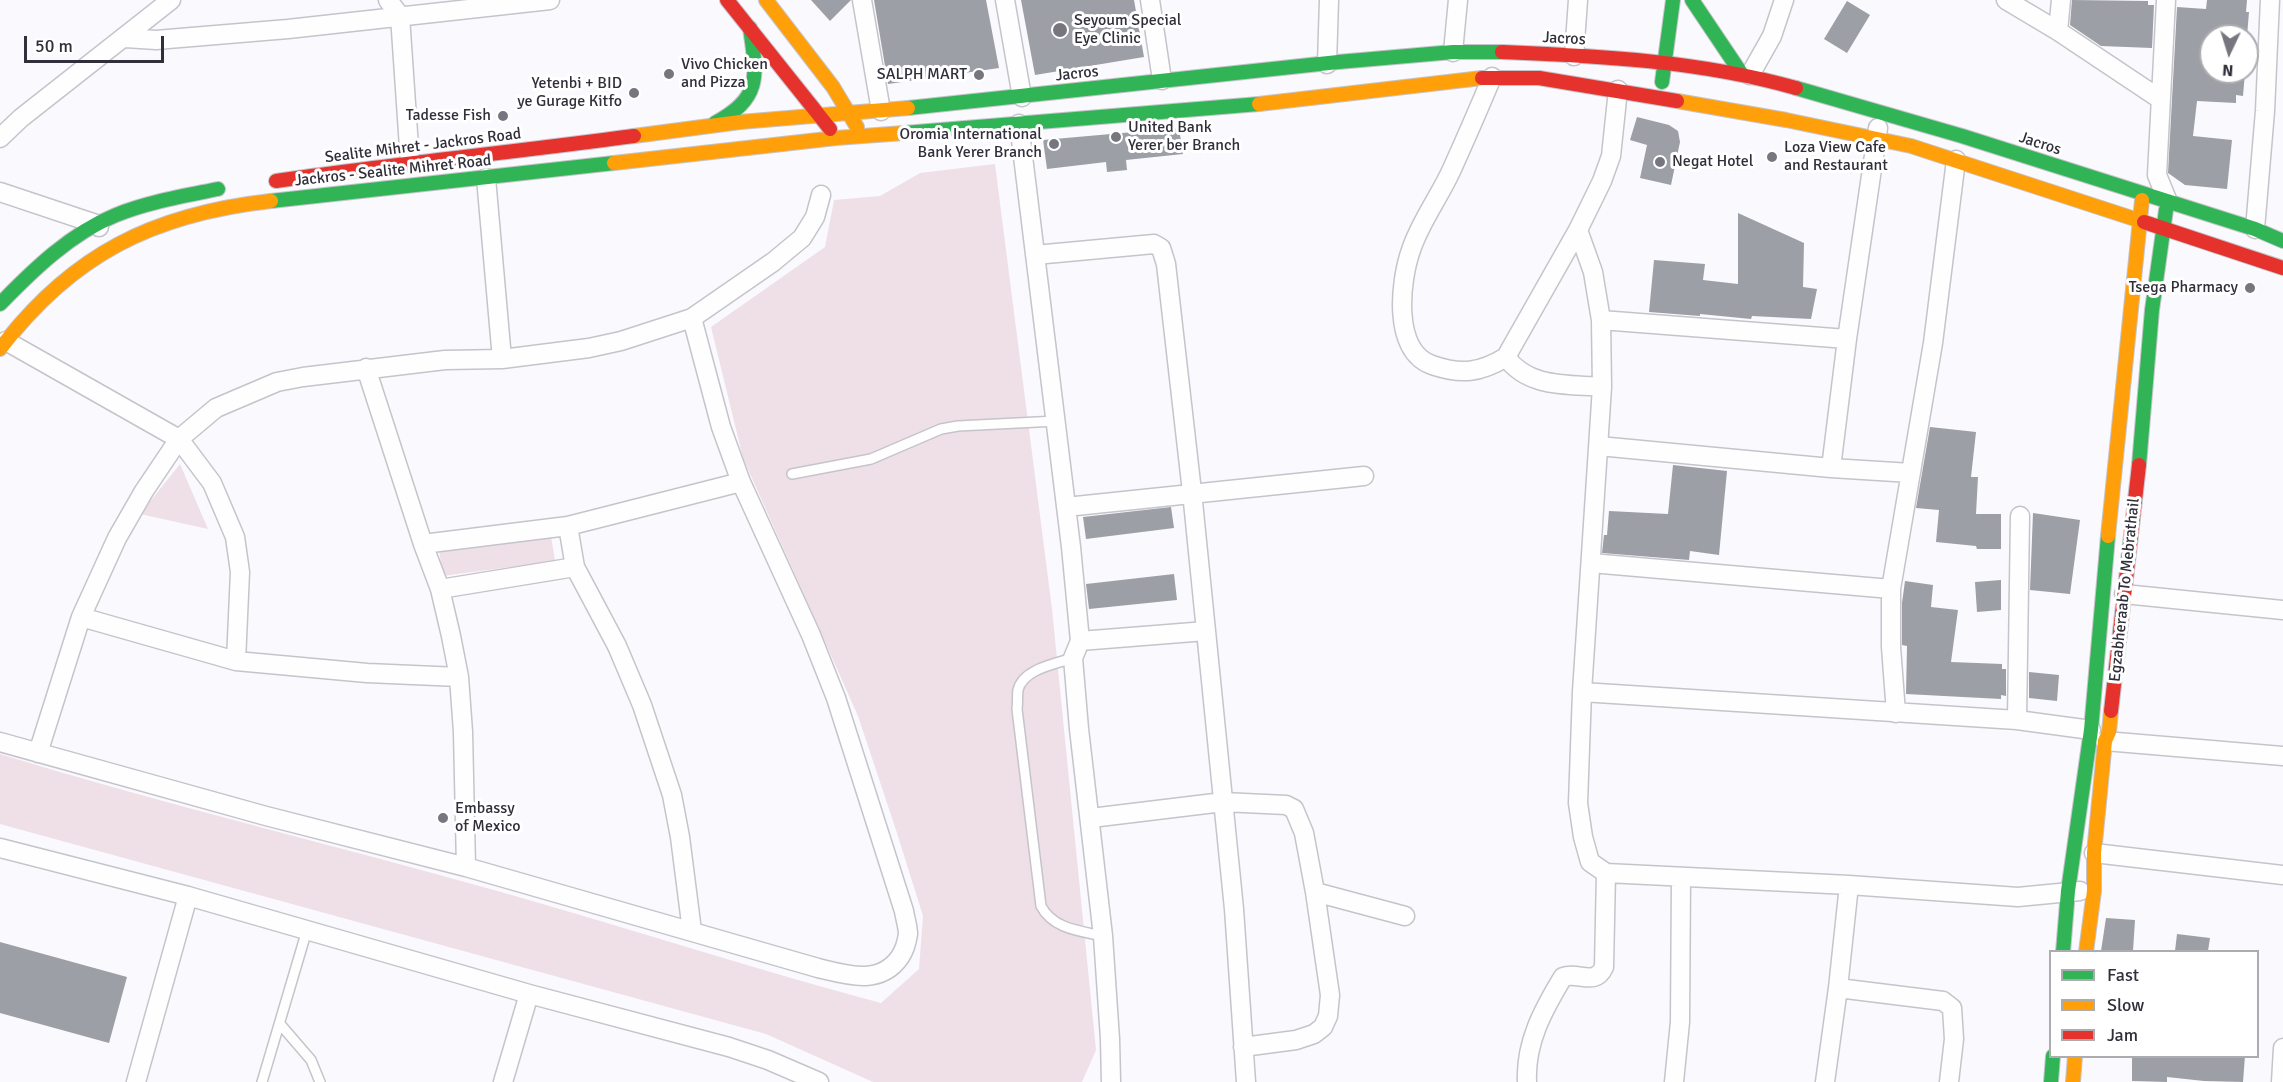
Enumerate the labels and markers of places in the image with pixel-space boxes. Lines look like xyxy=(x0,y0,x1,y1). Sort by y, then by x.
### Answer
place label: Seyoum Special Eye Clinic xyxy=(1074,11,1182,49)
marker: Seyoum Special Eye Clinic xyxy=(1051,21,1069,39)
place label: Vivo Chicken and Pizza xyxy=(681,55,768,93)
place label: SALPH MART xyxy=(877,65,967,85)
marker: Vivo Chicken and Pizza xyxy=(662,67,676,81)
marker: SALPH MART xyxy=(972,68,986,82)
place label: Yetenbi + BID ye Gurage Kitfo xyxy=(517,74,622,112)
marker: Yetenbi + BID ye Gurage Kitfo xyxy=(627,86,641,100)
place label: Tadesse Fish xyxy=(406,106,491,126)
marker: Tadesse Fish xyxy=(496,109,510,123)
place label: United Bank Yerer ber Branch xyxy=(1128,118,1240,156)
place label: Oromia International Bank Yerer Branch xyxy=(899,125,1042,163)
marker: United Bank Yerer ber Branch xyxy=(1109,130,1123,144)
marker: Oromia International Bank Yerer Branch xyxy=(1047,137,1061,151)
place label: Loza View Cafe and Restaurant xyxy=(1784,138,1888,176)
marker: Loza View Cafe and Restaurant xyxy=(1765,150,1779,164)
place label: Negat Hotel xyxy=(1672,152,1754,172)
marker: Negat Hotel xyxy=(1653,155,1667,169)
place label: Tsega Pharmacy xyxy=(2129,278,2238,298)
marker: Tsega Pharmacy xyxy=(2243,281,2257,295)
place label: Embassy of Mexico xyxy=(455,799,521,837)
marker: Embassy of Mexico xyxy=(436,811,450,825)

